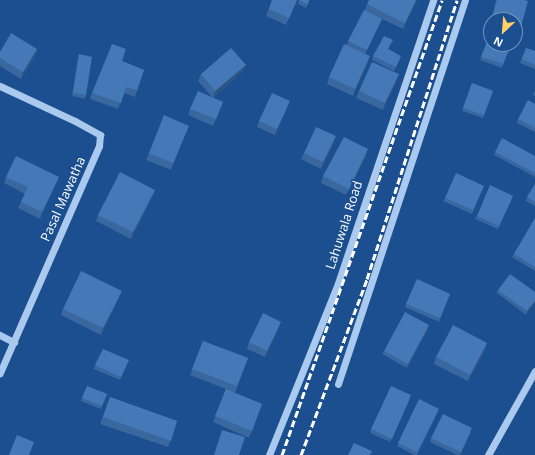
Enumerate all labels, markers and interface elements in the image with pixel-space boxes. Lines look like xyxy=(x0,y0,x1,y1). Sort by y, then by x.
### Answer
north arrow xyxy=(483,12,523,52)
text: N xyxy=(491,34,505,51)
street label: Pasal Mawatha xyxy=(37,154,89,244)
street label: Lahuwala Road xyxy=(322,179,366,271)

